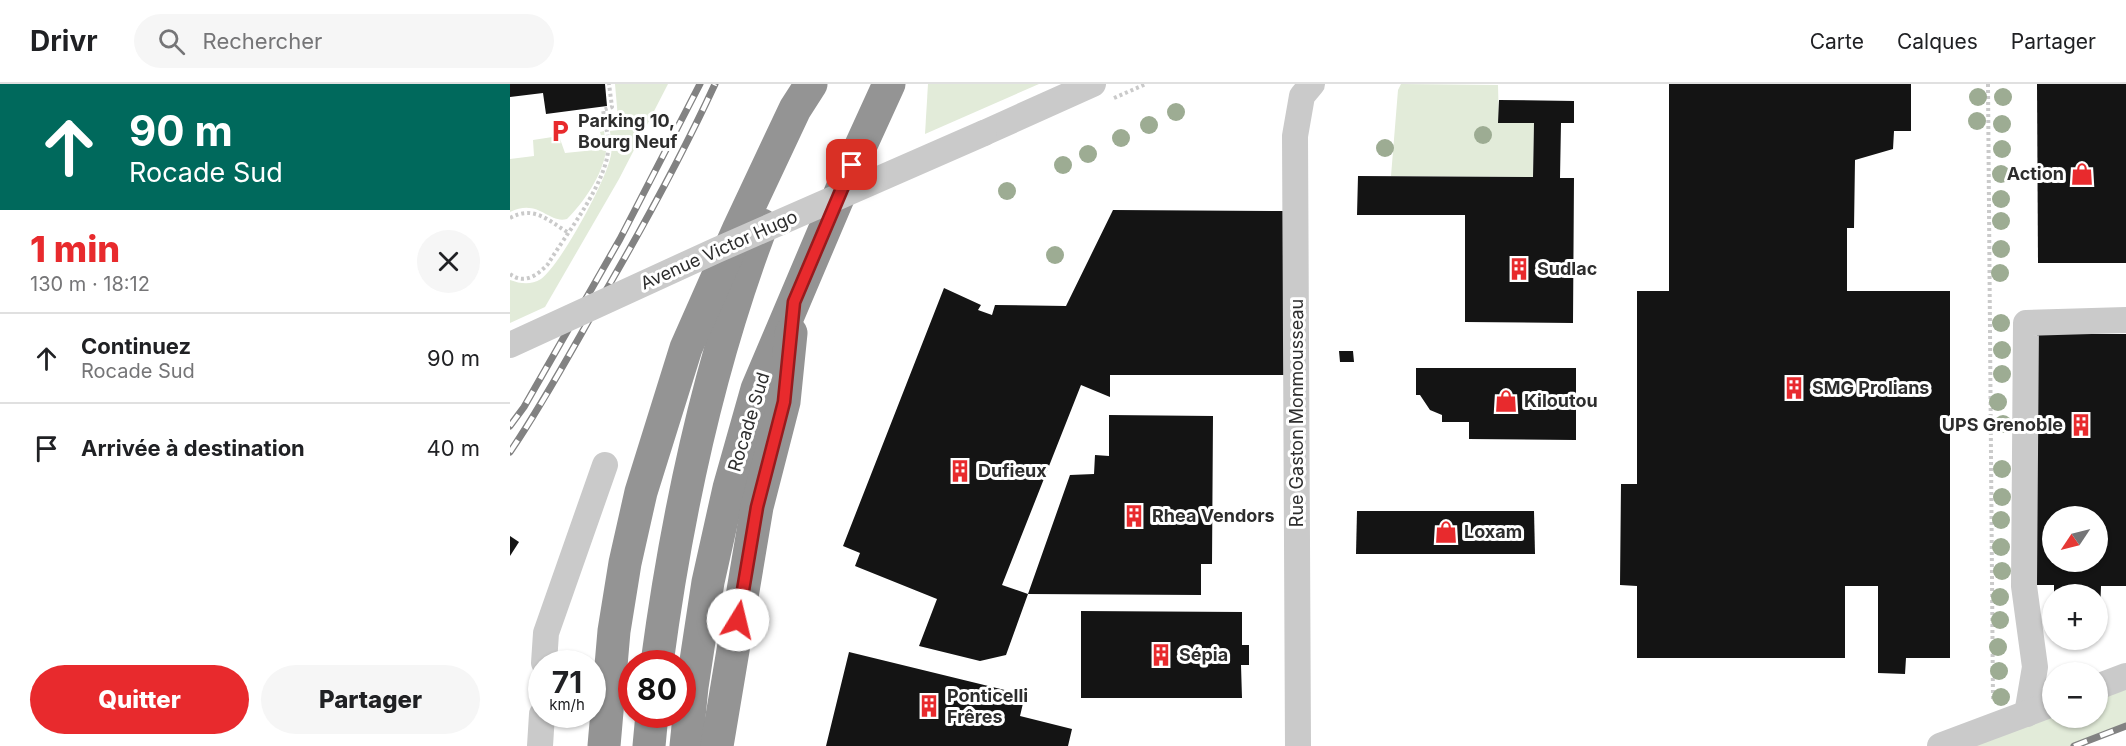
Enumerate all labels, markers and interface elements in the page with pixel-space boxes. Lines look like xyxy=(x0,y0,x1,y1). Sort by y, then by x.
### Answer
search box xyxy=(134,14,554,68)
text: Drivr xyxy=(30,24,98,58)
icon: search xyxy=(155,25,188,58)
text: Rechercher xyxy=(203,28,322,54)
text: Carte xyxy=(1810,29,1864,54)
text: Calques xyxy=(1897,29,1978,54)
text: Partager xyxy=(2011,29,2096,54)
text: 90 m xyxy=(129,105,233,156)
icon: ahead xyxy=(30,108,108,186)
place label: Parking 10, Bourg Neuf xyxy=(578,110,678,152)
parking icon: Parking 10, Bourg Neuf xyxy=(547,118,573,144)
pin xyxy=(826,139,877,190)
icon: arrive xyxy=(835,148,868,181)
text: Rocade Sud xyxy=(129,156,283,189)
shop icon: Action xyxy=(2069,161,2095,187)
place label: Action xyxy=(2007,163,2064,184)
street label: Avenue Victor Hugo xyxy=(637,205,801,294)
text: 1 min xyxy=(30,227,120,271)
button: close xyxy=(417,230,480,293)
building icon: Sudlac xyxy=(1506,256,1532,282)
place label: Sudlac xyxy=(1537,258,1597,279)
text: 130 m · 18:12 xyxy=(30,272,150,296)
street label: Rue Gaston Monmousseau xyxy=(1286,299,1307,527)
text: Continuez xyxy=(81,333,191,359)
icon: ahead xyxy=(30,342,63,375)
text: 90 m xyxy=(427,345,480,371)
text: Rocade Sud xyxy=(81,359,195,383)
street label: Rocade Sud xyxy=(723,370,774,474)
building icon: SMG Prolians xyxy=(1781,375,1807,401)
place label: SMG Prolians xyxy=(1812,377,1929,398)
shop icon: Kiloutou xyxy=(1493,388,1519,414)
place label: Kiloutou xyxy=(1524,390,1598,411)
building icon: UPS Grenoble xyxy=(2068,412,2094,438)
place label: UPS Grenoble xyxy=(1942,414,2063,435)
icon: arrive xyxy=(30,432,63,465)
text: Arrivée à destination xyxy=(81,435,305,461)
text: 40 m xyxy=(426,435,480,461)
building icon: Dufieux xyxy=(947,458,973,484)
place label: Dufieux xyxy=(978,460,1047,481)
building icon: Rhea Vendors xyxy=(1121,503,1147,529)
place label: Rhea Vendors xyxy=(1152,505,1275,526)
north arrow xyxy=(2042,506,2108,572)
map controls xyxy=(2042,506,2108,728)
shop icon: Loxam xyxy=(1433,519,1459,545)
place label: Loxam xyxy=(1464,521,1522,542)
button: + xyxy=(2042,584,2108,650)
position arrow xyxy=(706,588,770,652)
building icon: Sépia xyxy=(1148,642,1174,668)
place label: Sépia xyxy=(1179,644,1228,665)
speed limit sign: 80 xyxy=(618,650,696,728)
button: − xyxy=(2042,662,2108,728)
text: 71 xyxy=(552,664,582,700)
button: Quitter xyxy=(30,665,249,734)
button: Partager xyxy=(261,665,480,734)
place label: Ponticelli Frêres xyxy=(947,685,1028,727)
building icon: Ponticelli Frêres xyxy=(916,693,942,719)
text: km/h xyxy=(549,695,585,714)

